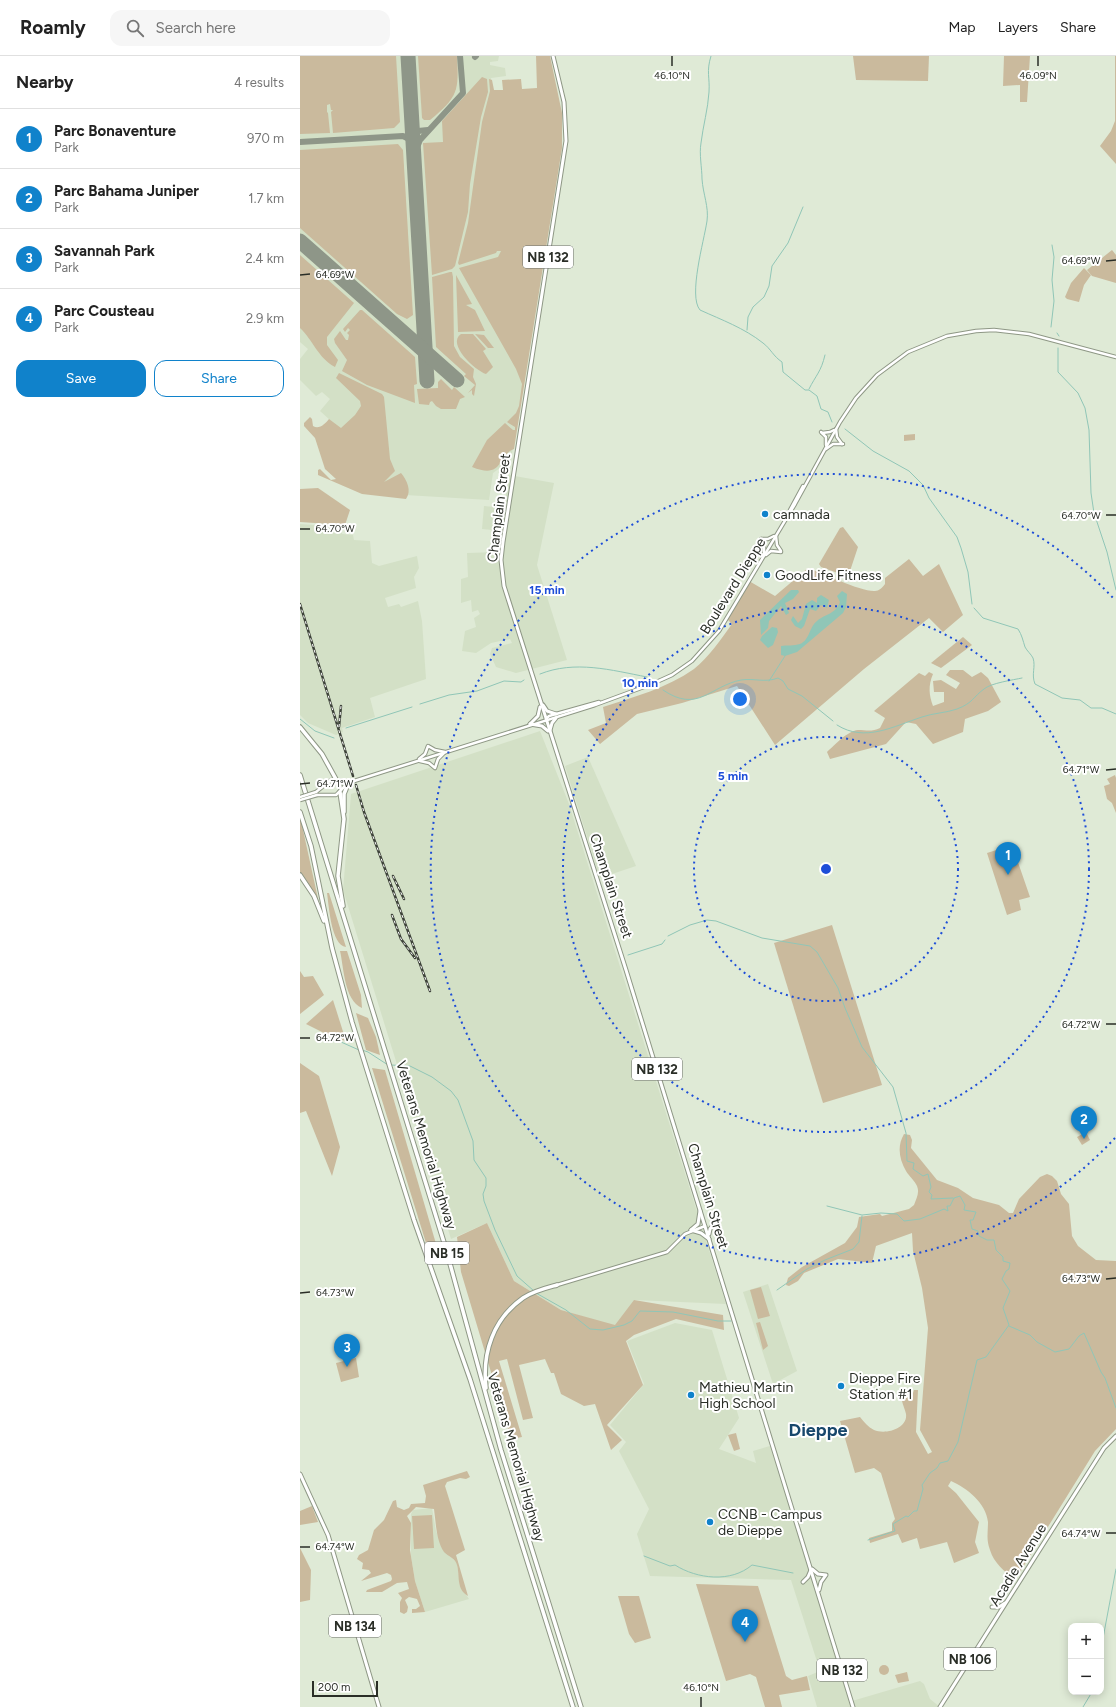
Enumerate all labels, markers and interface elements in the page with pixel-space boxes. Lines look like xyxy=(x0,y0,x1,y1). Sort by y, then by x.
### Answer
search box xyxy=(110,10,390,46)
text: Roamly xyxy=(20,16,86,39)
icon: search xyxy=(124,17,146,39)
text: Search here xyxy=(156,19,236,37)
text: Map xyxy=(948,19,976,36)
text: Layers xyxy=(998,19,1038,36)
text: Share xyxy=(1060,19,1096,36)
text: 46.10°N xyxy=(654,69,690,82)
text: 46.09°N xyxy=(1019,69,1057,82)
text: Nearby xyxy=(16,72,74,92)
text: 4 results xyxy=(234,75,284,90)
text: Parc Bonaventure xyxy=(54,122,176,140)
text: 1 xyxy=(26,131,32,146)
text: 970 m xyxy=(247,131,284,146)
text: Park xyxy=(54,140,79,155)
text: Parc Bahama Juniper xyxy=(54,182,199,200)
text: 2 xyxy=(25,191,33,206)
text: 1.7 km xyxy=(248,191,284,206)
text: Park xyxy=(54,200,79,215)
text: Savannah Park xyxy=(54,242,155,260)
road number: NB 132 xyxy=(523,246,573,268)
text: 3 xyxy=(25,251,33,266)
text: 2.4 km xyxy=(245,251,284,266)
text: 64.69°W xyxy=(1062,254,1101,267)
text: Park xyxy=(54,260,79,275)
text: 64.69°W xyxy=(316,268,355,281)
text: Parc Cousteau xyxy=(54,302,154,320)
text: 4 xyxy=(25,311,33,326)
text: 2.9 km xyxy=(246,311,284,326)
text: Park xyxy=(54,320,79,335)
button: Save xyxy=(16,360,146,397)
button: Share xyxy=(154,360,284,397)
street label: Champlain Street xyxy=(484,453,514,563)
place label: camnada xyxy=(773,506,830,523)
marker: camnada xyxy=(760,509,770,519)
text: 64.70°W xyxy=(1061,509,1101,522)
text: 64.70°W xyxy=(315,522,355,535)
street label: Boulevard Dieppe xyxy=(697,534,770,637)
place label: GoodLife Fitness xyxy=(775,567,881,584)
marker: GoodLife Fitness xyxy=(762,570,772,580)
text: 15 min xyxy=(529,583,565,597)
text: 10 min xyxy=(622,676,658,690)
your location xyxy=(730,689,750,709)
text: 64.71°W xyxy=(1063,763,1100,776)
text: 5 min xyxy=(718,769,748,783)
text: 64.71°W xyxy=(317,777,354,790)
street label: Champlain Street xyxy=(586,831,636,941)
pin: 1 xyxy=(995,842,1021,875)
centre of rings xyxy=(819,862,833,876)
text: 64.72°W xyxy=(1062,1018,1100,1031)
text: 64.72°W xyxy=(316,1031,354,1044)
road number: NB 132 xyxy=(632,1058,682,1080)
street label: Veterans Memorial Highway xyxy=(392,1059,460,1232)
pin: 2 xyxy=(1071,1106,1097,1139)
street label: Champlain Street xyxy=(684,1141,732,1251)
road number: NB 15 xyxy=(425,1242,469,1264)
text: 64.73°W xyxy=(1062,1272,1100,1285)
text: 64.73°W xyxy=(316,1286,354,1299)
pin: 3 xyxy=(334,1334,360,1367)
street label: Veterans Memorial Highway xyxy=(484,1370,549,1544)
place label: Dieppe Fire Station #1 xyxy=(849,1370,921,1403)
place label: Mathieu Martin High School xyxy=(699,1379,794,1412)
marker: Dieppe Fire Station #1 xyxy=(836,1381,846,1391)
marker: Mathieu Martin High School xyxy=(686,1390,696,1400)
district label: Dieppe xyxy=(789,1419,847,1441)
place label: CCNB - Campus de Dieppe xyxy=(718,1506,822,1539)
marker: CCNB - Campus de Dieppe xyxy=(705,1517,715,1527)
street label: Acadie Avenue xyxy=(986,1520,1050,1609)
text: 64.74°W xyxy=(1062,1527,1101,1540)
text: 64.74°W xyxy=(316,1540,355,1553)
pin: 4 xyxy=(732,1609,758,1642)
road number: NB 134 xyxy=(329,1615,381,1637)
map controls xyxy=(1068,1623,1104,1695)
button: + xyxy=(1068,1623,1104,1659)
road number: NB 106 xyxy=(944,1648,996,1670)
road number: NB 132 xyxy=(817,1659,867,1681)
button: − xyxy=(1068,1659,1104,1695)
scale bar xyxy=(312,1679,378,1698)
text: 200 m xyxy=(318,1681,350,1694)
text: 46.10°N xyxy=(683,1681,719,1694)

